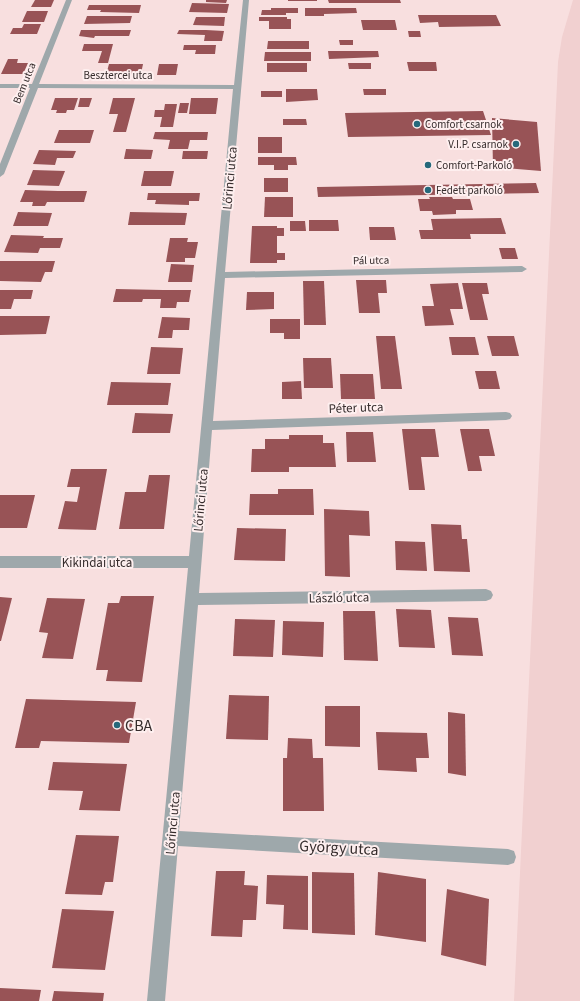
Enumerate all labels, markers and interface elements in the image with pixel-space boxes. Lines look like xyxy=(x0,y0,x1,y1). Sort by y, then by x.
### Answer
street label: Bem utca xyxy=(9,60,40,106)
street label: Besztercei utca xyxy=(83,68,153,83)
place label: Comfort csarnok xyxy=(425,117,502,132)
marker: Comfort csarnok xyxy=(412,119,422,129)
place label: V.I.P. csarnok xyxy=(448,137,509,152)
marker: V.I.P. csarnok xyxy=(511,139,521,149)
street label: Lőrinci utca xyxy=(218,146,242,210)
place label: Comfort-Parkoló xyxy=(436,158,512,173)
marker: Comfort-Parkoló xyxy=(423,160,433,170)
place label: Fedett parkoló xyxy=(436,183,503,198)
marker: Fedett parkoló xyxy=(423,185,433,195)
street label: Pál utca xyxy=(353,253,389,268)
street label: Péter utca xyxy=(328,398,384,418)
street label: Lőrinci utca xyxy=(189,468,213,532)
street label: Kikindai utca xyxy=(62,554,132,572)
street label: László utca xyxy=(309,588,369,608)
place label: CBA xyxy=(125,715,153,737)
marker: CBA xyxy=(112,720,122,730)
street label: Lőrinci utca xyxy=(161,791,185,855)
street label: György utca xyxy=(299,835,379,861)

